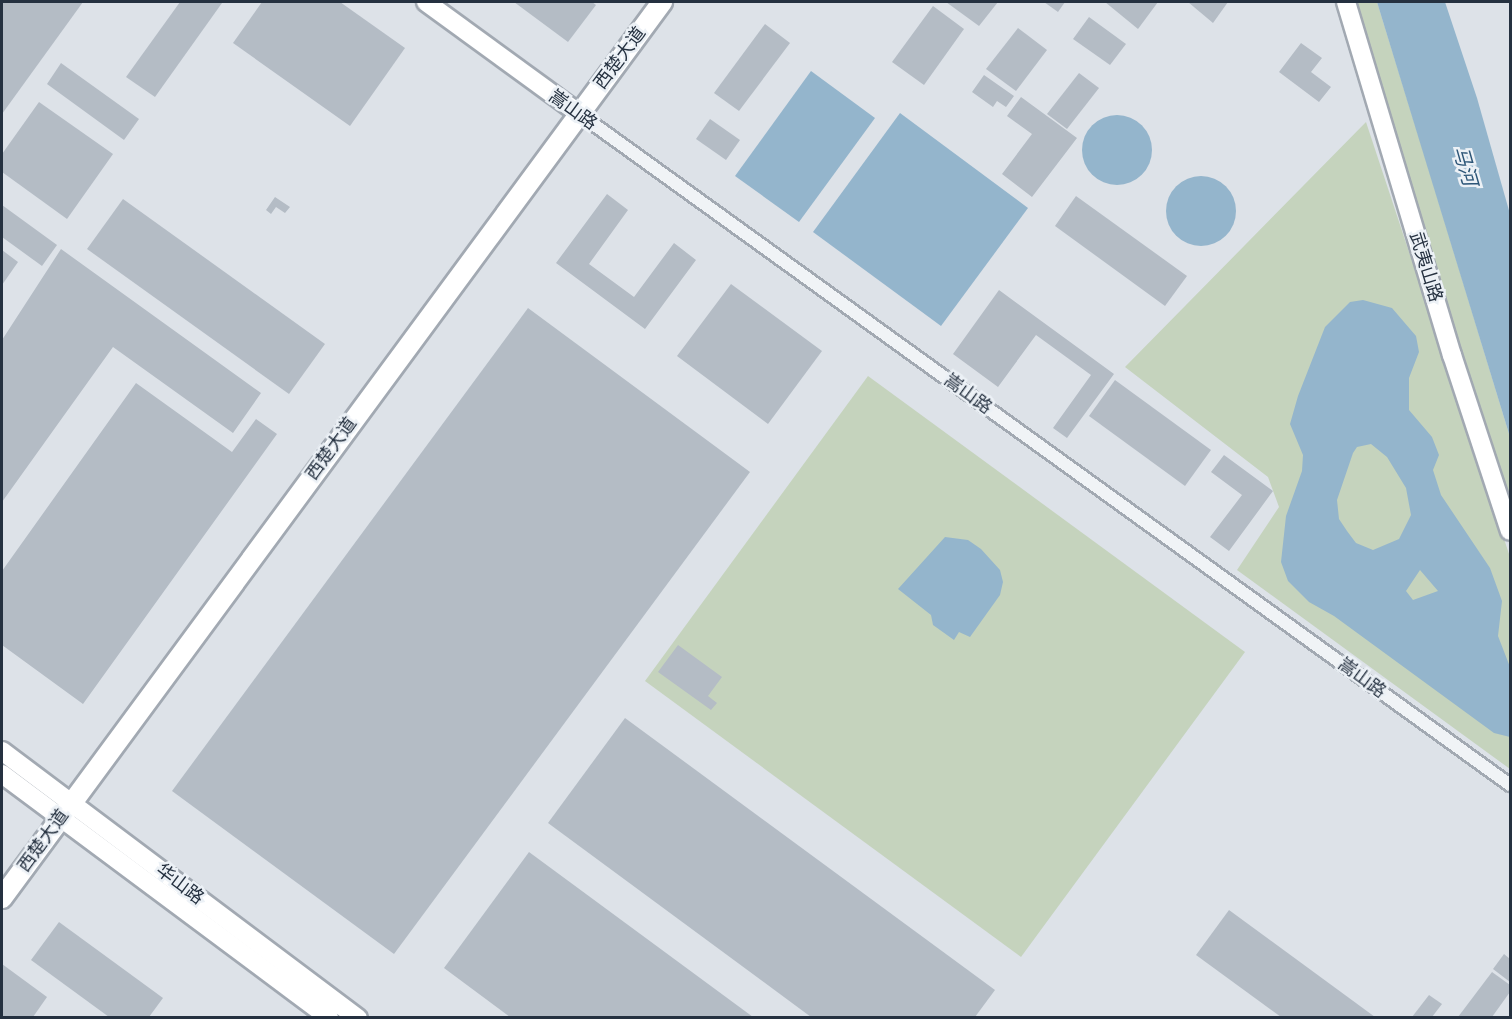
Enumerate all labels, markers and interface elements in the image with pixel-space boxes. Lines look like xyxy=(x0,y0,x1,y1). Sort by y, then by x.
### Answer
street label: 西楚大道 xyxy=(590,23,650,93)
street label: 嵩山路 xyxy=(545,85,601,135)
water label: 马河 xyxy=(1448,143,1482,189)
street label: 武夷山路 xyxy=(1405,229,1447,305)
street label: 嵩山路 xyxy=(940,369,996,419)
street label: 西楚大道 xyxy=(301,414,361,484)
street label: 嵩山路 xyxy=(1334,653,1390,703)
street label: 西楚大道 xyxy=(13,806,73,876)
street label: 华山路 xyxy=(152,859,208,909)

